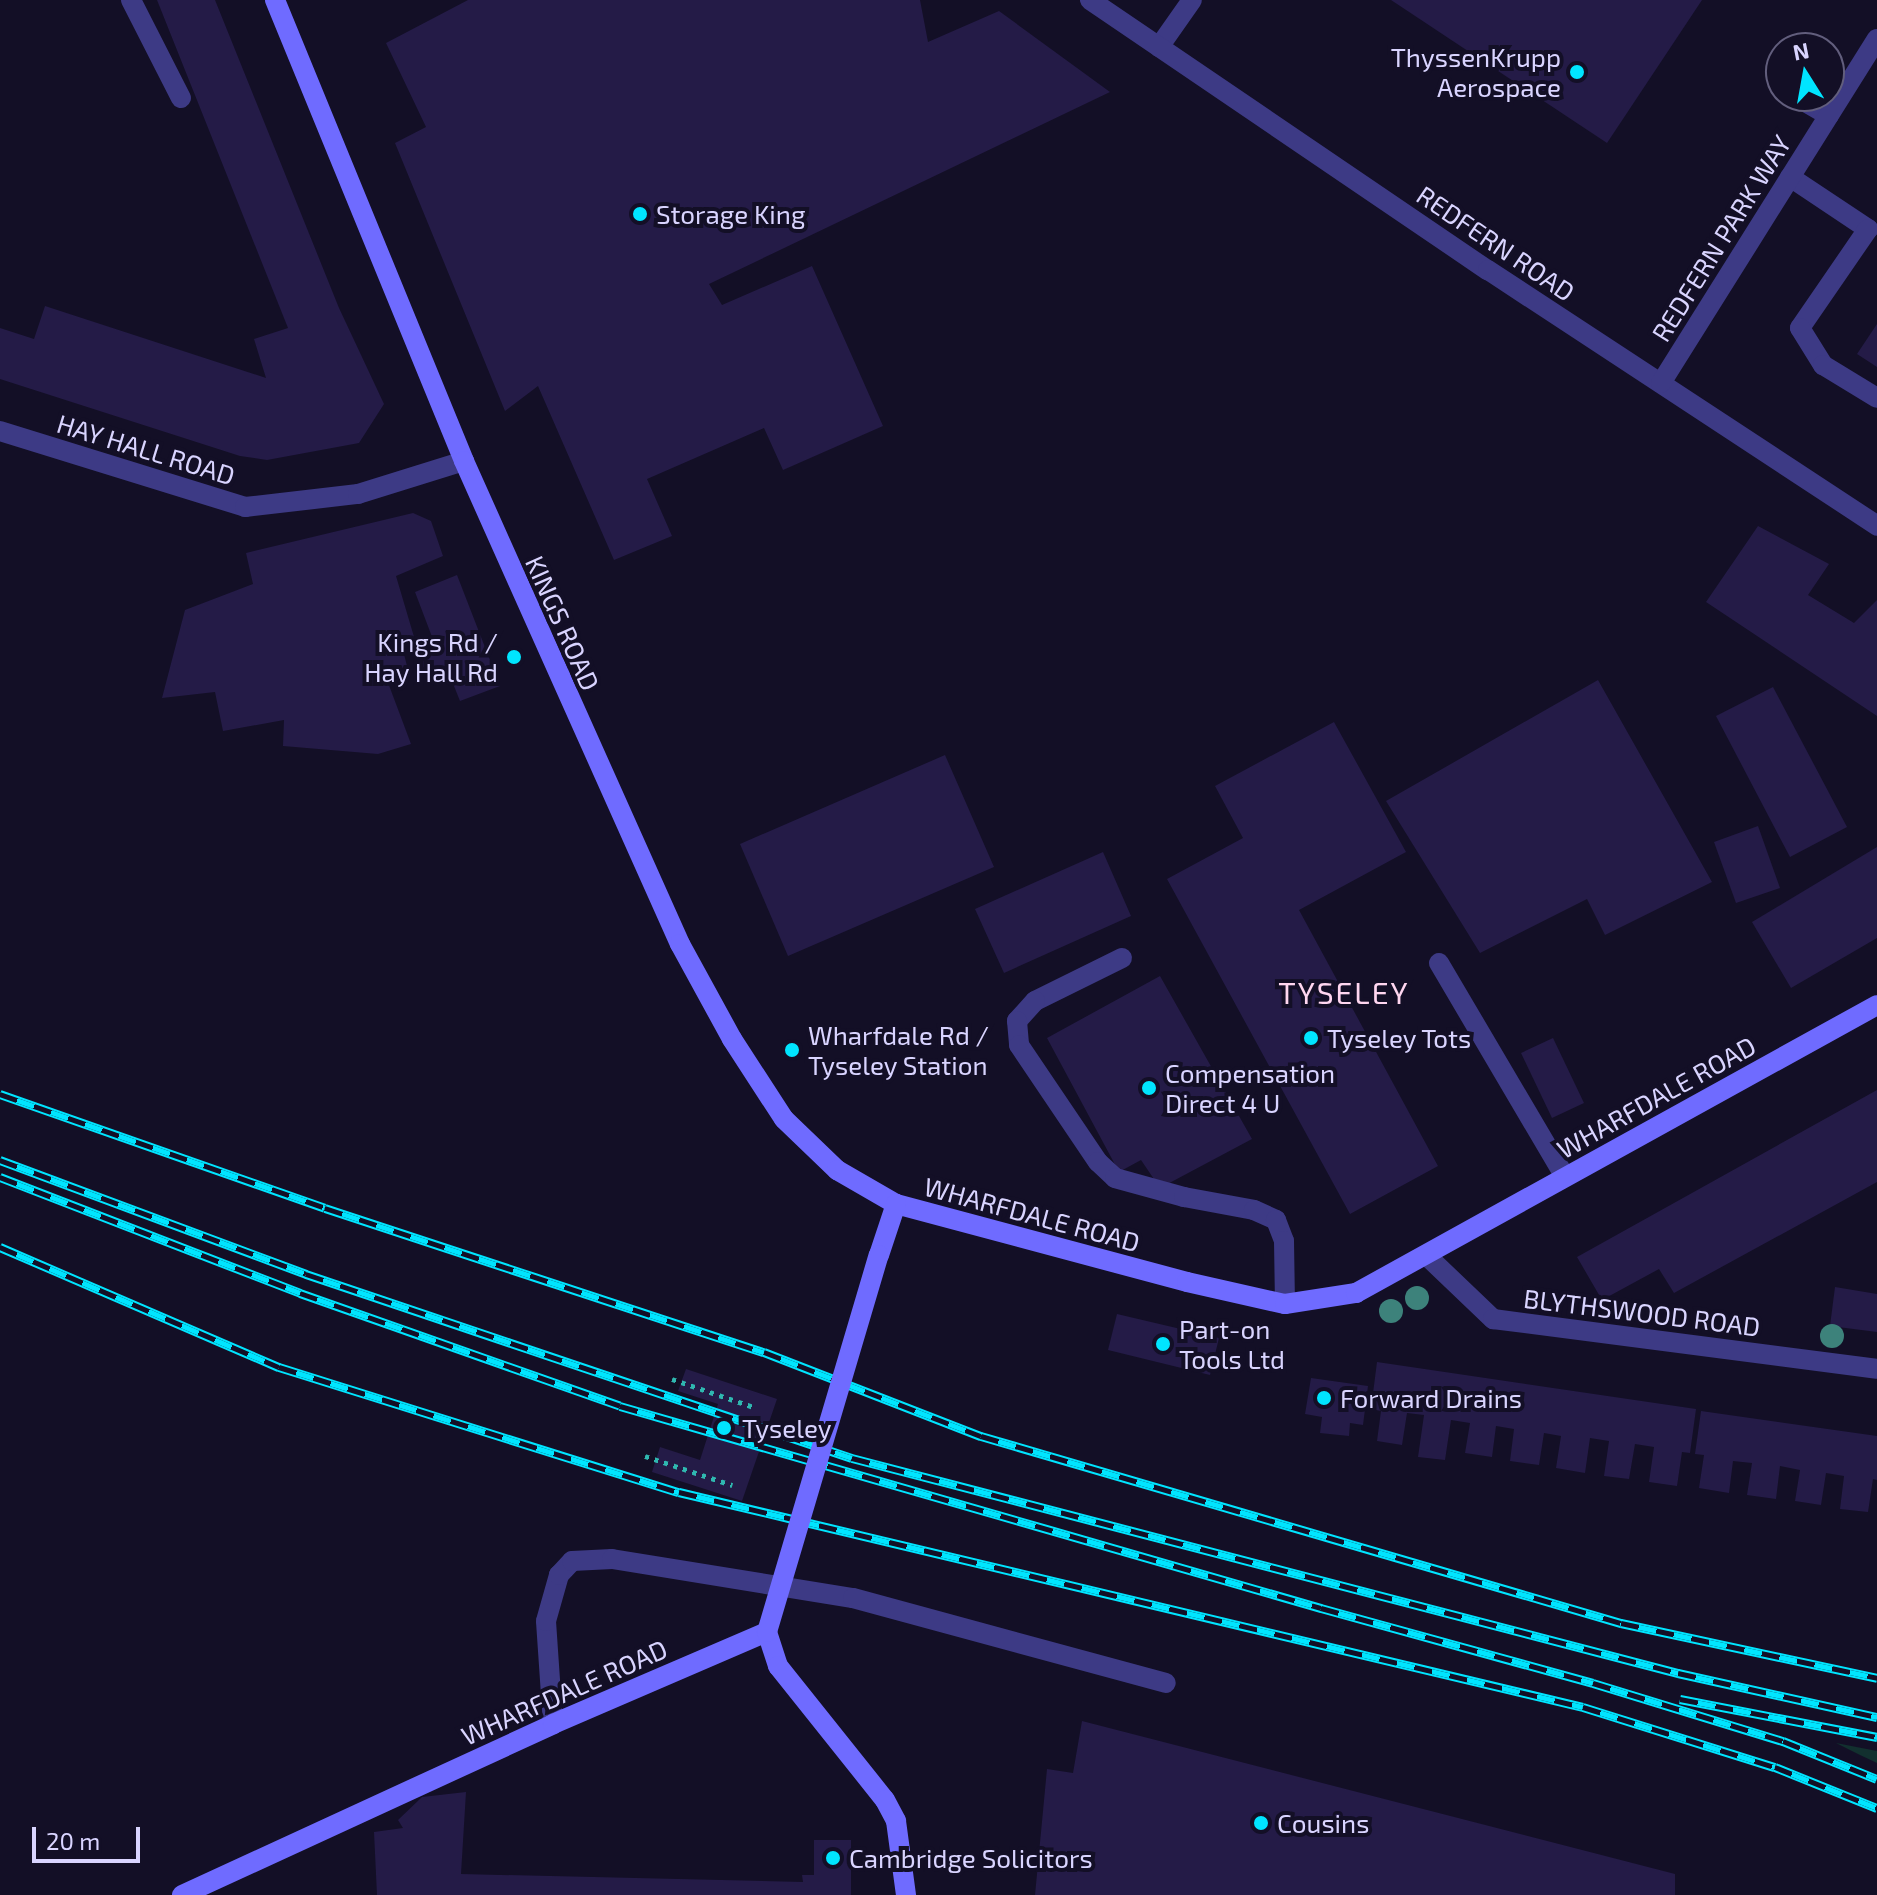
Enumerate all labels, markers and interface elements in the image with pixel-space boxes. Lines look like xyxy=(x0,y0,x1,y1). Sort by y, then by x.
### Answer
north arrow xyxy=(1765,32,1845,112)
text: N xyxy=(1791,36,1811,65)
place label: ThyssenKrupp Aerospace xyxy=(1391,41,1561,102)
marker: ThyssenKrupp Aerospace xyxy=(1568,63,1586,81)
street label: REDFERN PARK WAY xyxy=(1645,129,1797,347)
street label: REDFERN ROAD xyxy=(1411,179,1581,307)
place label: Storage King xyxy=(656,198,805,230)
marker: Storage King xyxy=(631,205,649,223)
street label: HAY HALL ROAD xyxy=(53,407,239,491)
street label: KINGS ROAD xyxy=(519,551,607,695)
place label: Kings Rd / Hay Hall Rd xyxy=(363,626,498,688)
marker: Kings Rd / Hay Hall Rd xyxy=(505,648,523,666)
district label: TYSELEY xyxy=(1278,974,1410,1010)
place label: Wharfdale Rd / Tyseley Station xyxy=(808,1019,989,1080)
place label: Tyseley Tots xyxy=(1327,1022,1472,1054)
marker: Tyseley Tots xyxy=(1302,1029,1320,1047)
street label: WHARFDALE ROAD xyxy=(1551,1030,1761,1164)
marker: Wharfdale Rd / Tyseley Station xyxy=(783,1041,801,1059)
place label: Compensation Direct 4 U xyxy=(1165,1057,1335,1118)
marker: Compensation Direct 4 U xyxy=(1140,1079,1158,1097)
street label: WHARFDALE ROAD xyxy=(921,1170,1143,1258)
street label: BLYTHSWOOD ROAD xyxy=(1522,1282,1762,1342)
place label: Part-on Tools Ltd xyxy=(1179,1313,1285,1374)
marker: Part-on Tools Ltd xyxy=(1154,1335,1172,1353)
place label: Forward Drains xyxy=(1340,1382,1522,1414)
marker: Forward Drains xyxy=(1315,1389,1333,1407)
place label: Tyseley xyxy=(742,1412,832,1444)
marker: Tyseley xyxy=(713,1417,735,1439)
street label: WHARFDALE ROAD xyxy=(456,1633,672,1751)
place label: Cousins xyxy=(1277,1807,1369,1839)
scale bar xyxy=(36,1811,144,1861)
marker: Cousins xyxy=(1252,1814,1270,1832)
text: 20 m xyxy=(46,1826,100,1855)
place label: Cambridge Solicitors xyxy=(849,1842,1093,1874)
marker: Cambridge Solicitors xyxy=(824,1849,842,1867)

